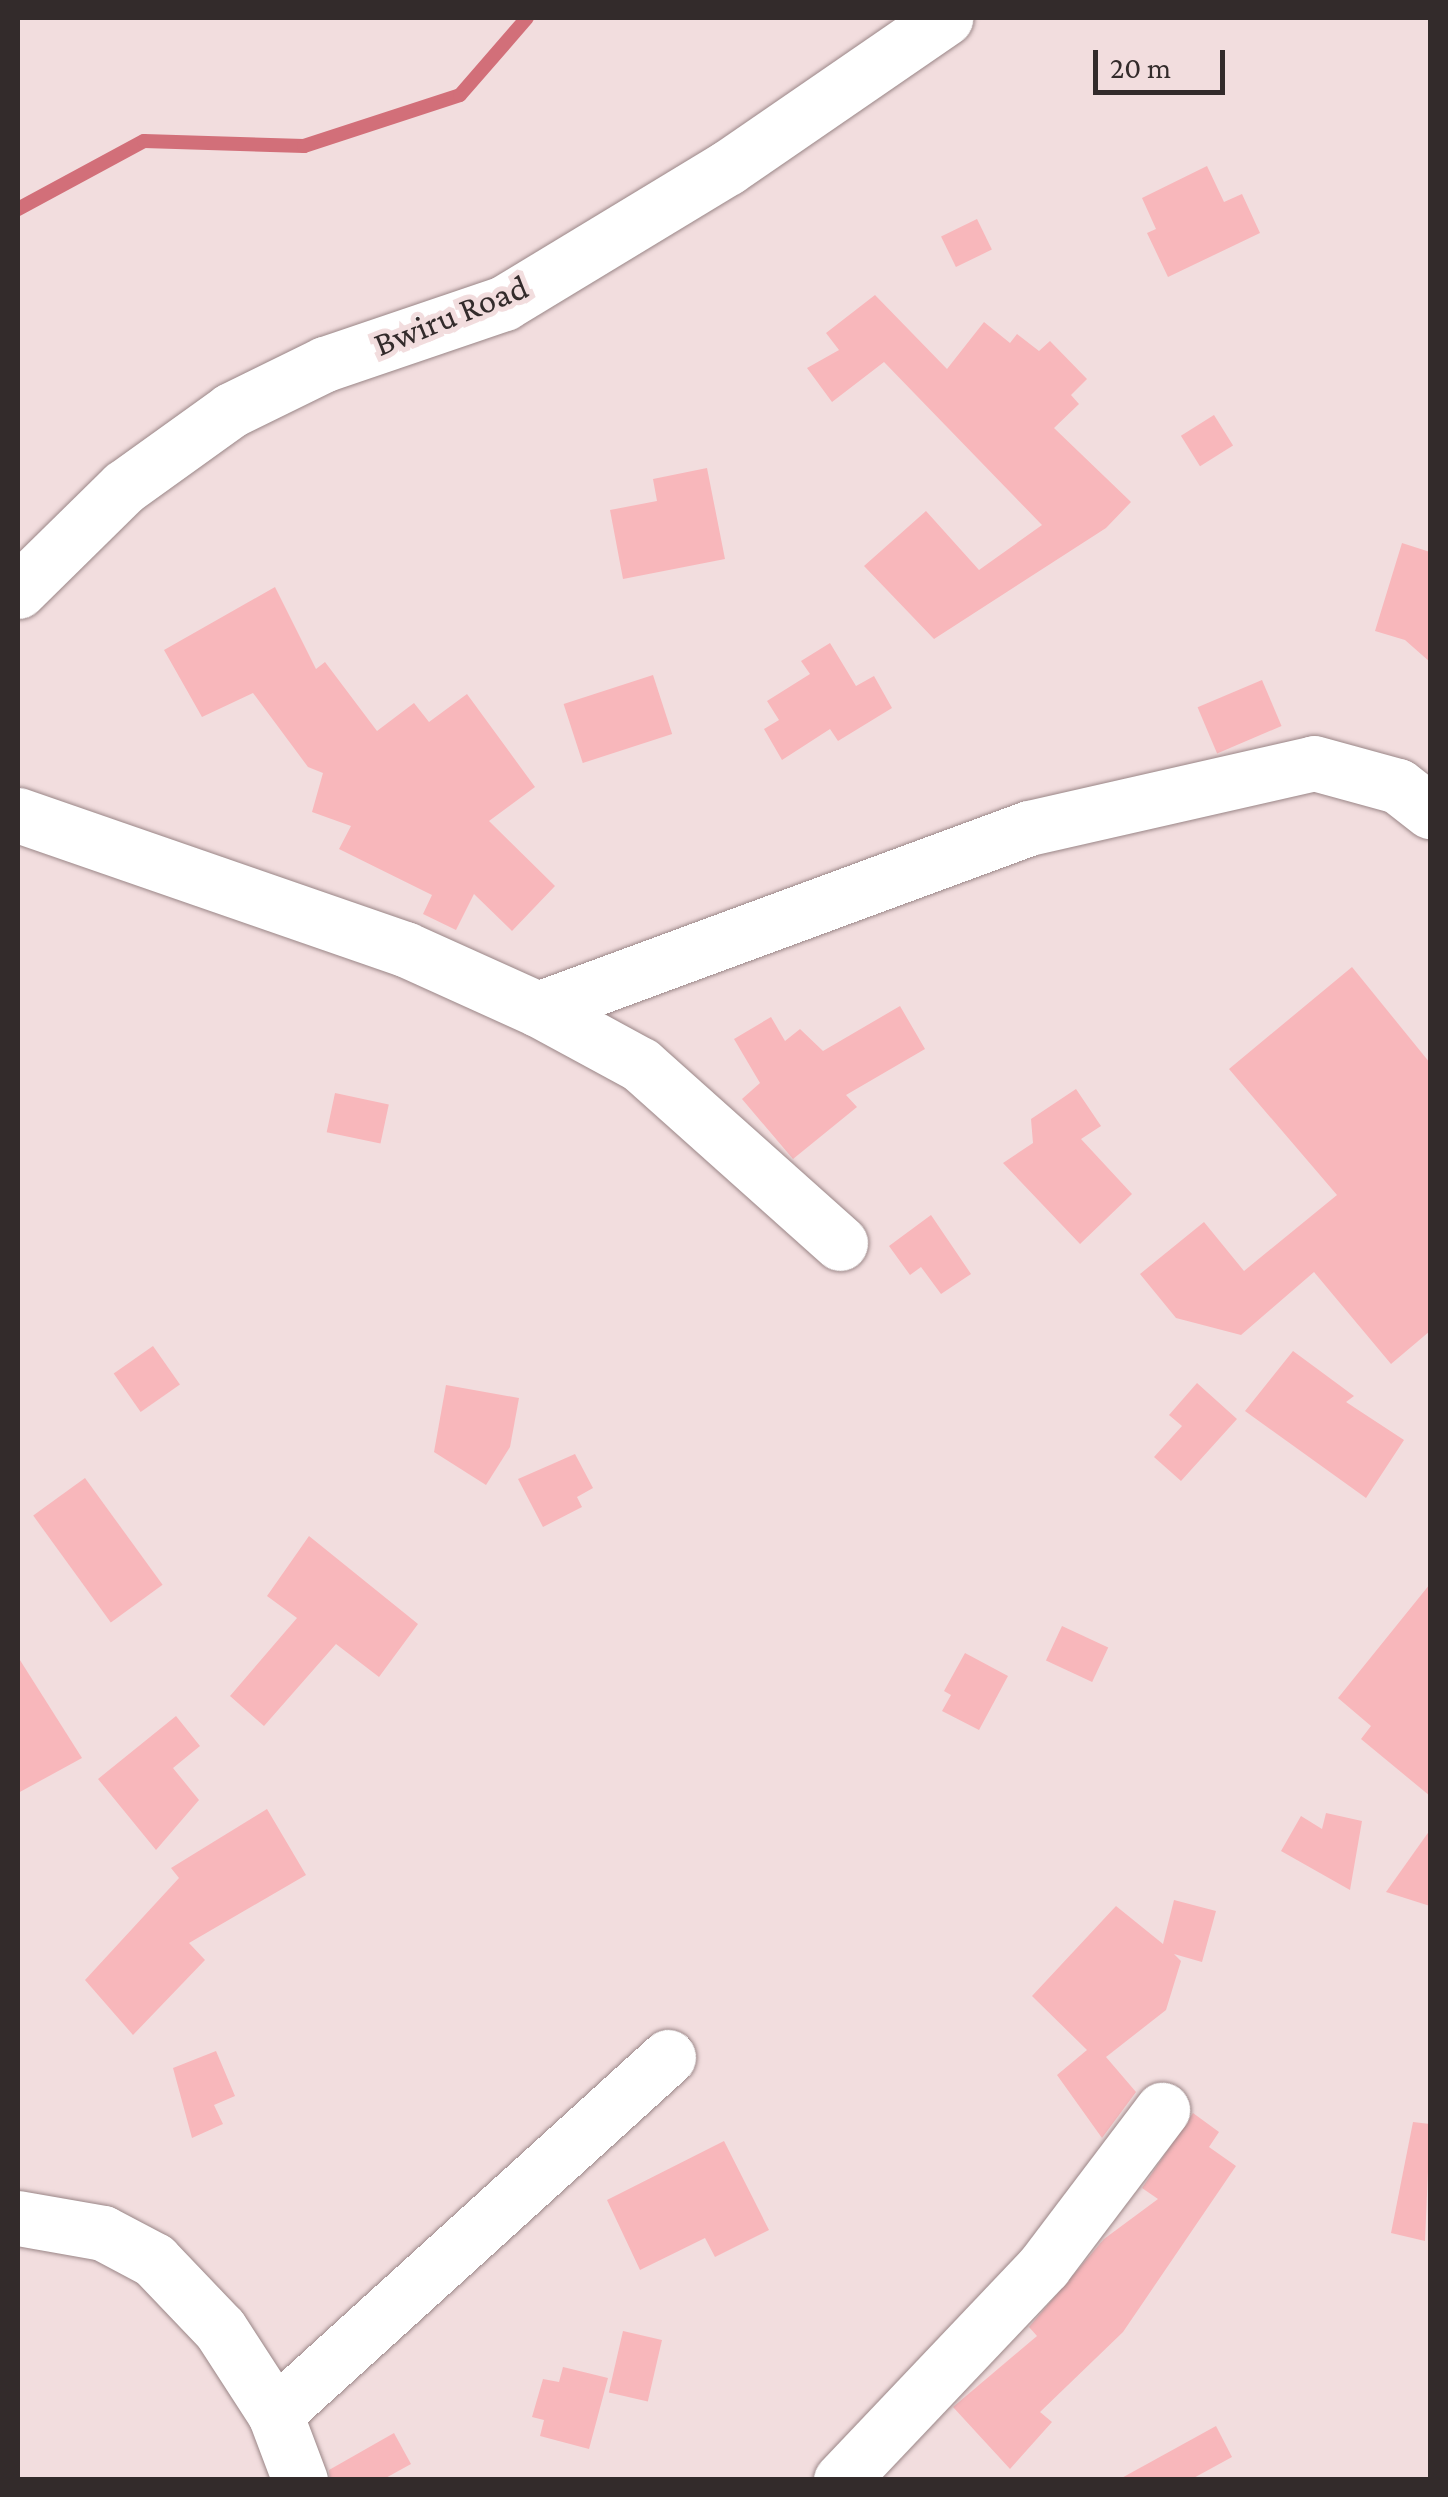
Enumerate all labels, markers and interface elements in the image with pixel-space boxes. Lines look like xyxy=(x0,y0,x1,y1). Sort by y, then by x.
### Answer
scale bar xyxy=(1098,30,1230,92)
text: 20 m xyxy=(1110,51,1171,84)
street label: Bwiru Road xyxy=(368,266,534,366)

